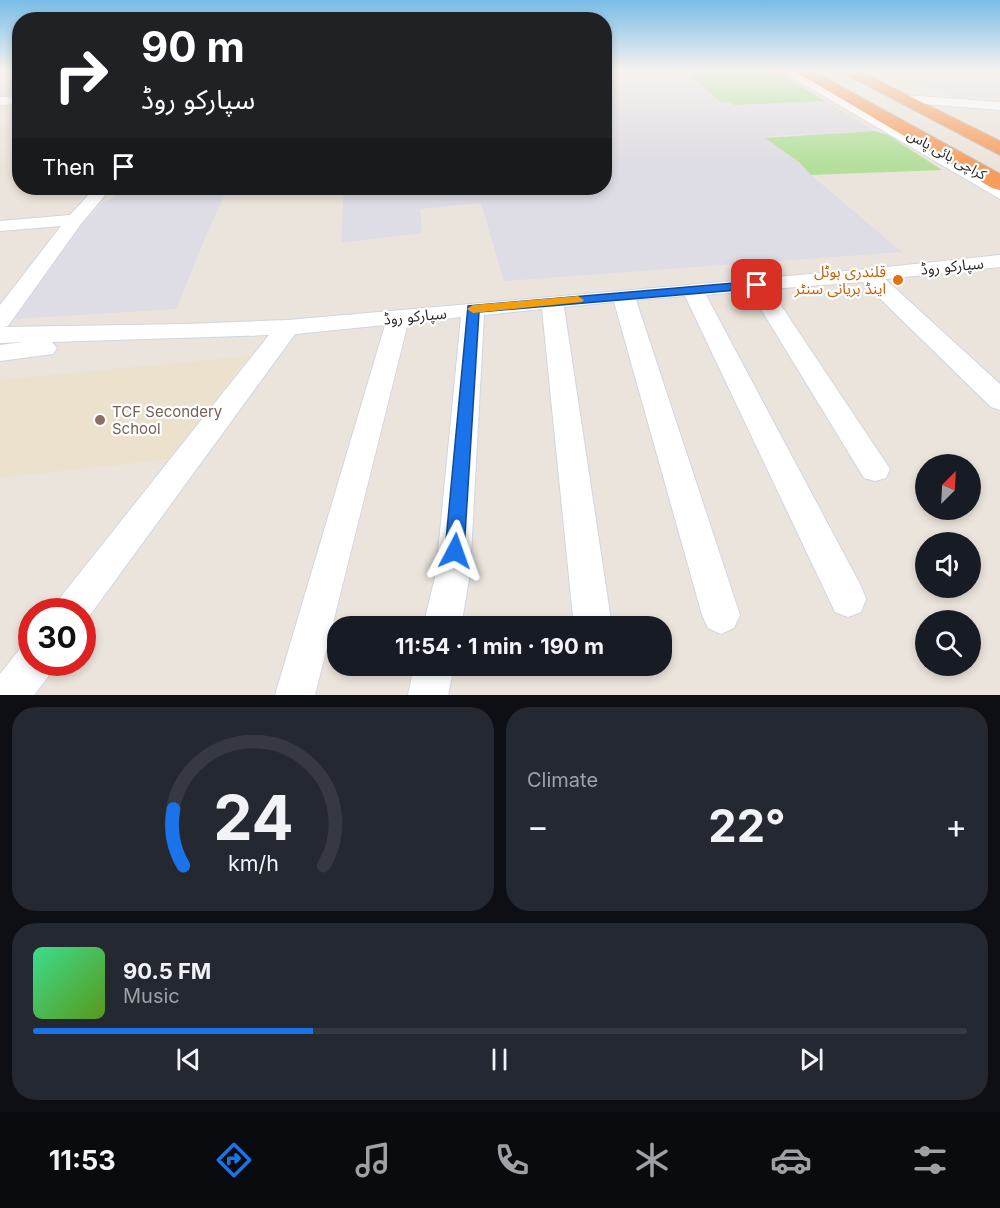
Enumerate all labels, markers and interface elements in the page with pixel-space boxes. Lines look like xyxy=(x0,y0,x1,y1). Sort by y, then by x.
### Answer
text: 90 m xyxy=(141,21,245,72)
icon: right xyxy=(42,36,120,114)
text: سپارکو روڈ xyxy=(141,83,255,116)
street label: کراچی بائی پاس xyxy=(903,125,990,185)
icon: arrive xyxy=(107,150,140,183)
text: Then xyxy=(42,154,95,180)
street label: سپارکو روڈ xyxy=(919,253,985,280)
pin xyxy=(731,259,782,310)
place label: قلندری ہوٹل اینڈ بریانی سنٹر xyxy=(793,262,886,298)
icon: arrive xyxy=(740,268,773,301)
marker: قلندری ہوٹل اینڈ بریانی سنٹر xyxy=(891,273,905,287)
street label: سپارکو روڈ xyxy=(382,303,448,330)
place label: TCF Secondery School xyxy=(112,402,223,438)
marker: TCF Secondery School xyxy=(93,413,107,427)
north arrow xyxy=(915,454,981,520)
map controls xyxy=(915,454,981,676)
position arrow xyxy=(423,519,487,583)
button: sound xyxy=(915,532,981,598)
speed limit sign: 30 xyxy=(18,598,96,676)
button: search xyxy=(915,610,981,676)
text: 11:54 · 1 min · 190 m xyxy=(395,633,604,659)
text: Climate xyxy=(527,768,598,792)
text: 24 xyxy=(213,780,293,855)
text: 22° xyxy=(708,798,786,853)
text: − xyxy=(527,806,549,846)
text: + xyxy=(945,806,967,846)
text: km/h xyxy=(228,850,278,876)
text: 90.5 FM xyxy=(123,958,211,984)
text: Music xyxy=(123,984,180,1008)
icon: previous xyxy=(172,1043,205,1076)
icon: pause xyxy=(483,1043,516,1076)
icon: next xyxy=(795,1043,828,1076)
icon: directions xyxy=(213,1139,255,1181)
icon: music xyxy=(352,1139,394,1181)
icon: phone xyxy=(491,1139,533,1181)
icon: climate xyxy=(631,1139,673,1181)
icon: car xyxy=(770,1139,812,1181)
icon: filters xyxy=(909,1139,951,1181)
text: 11:53 xyxy=(49,1144,116,1177)

